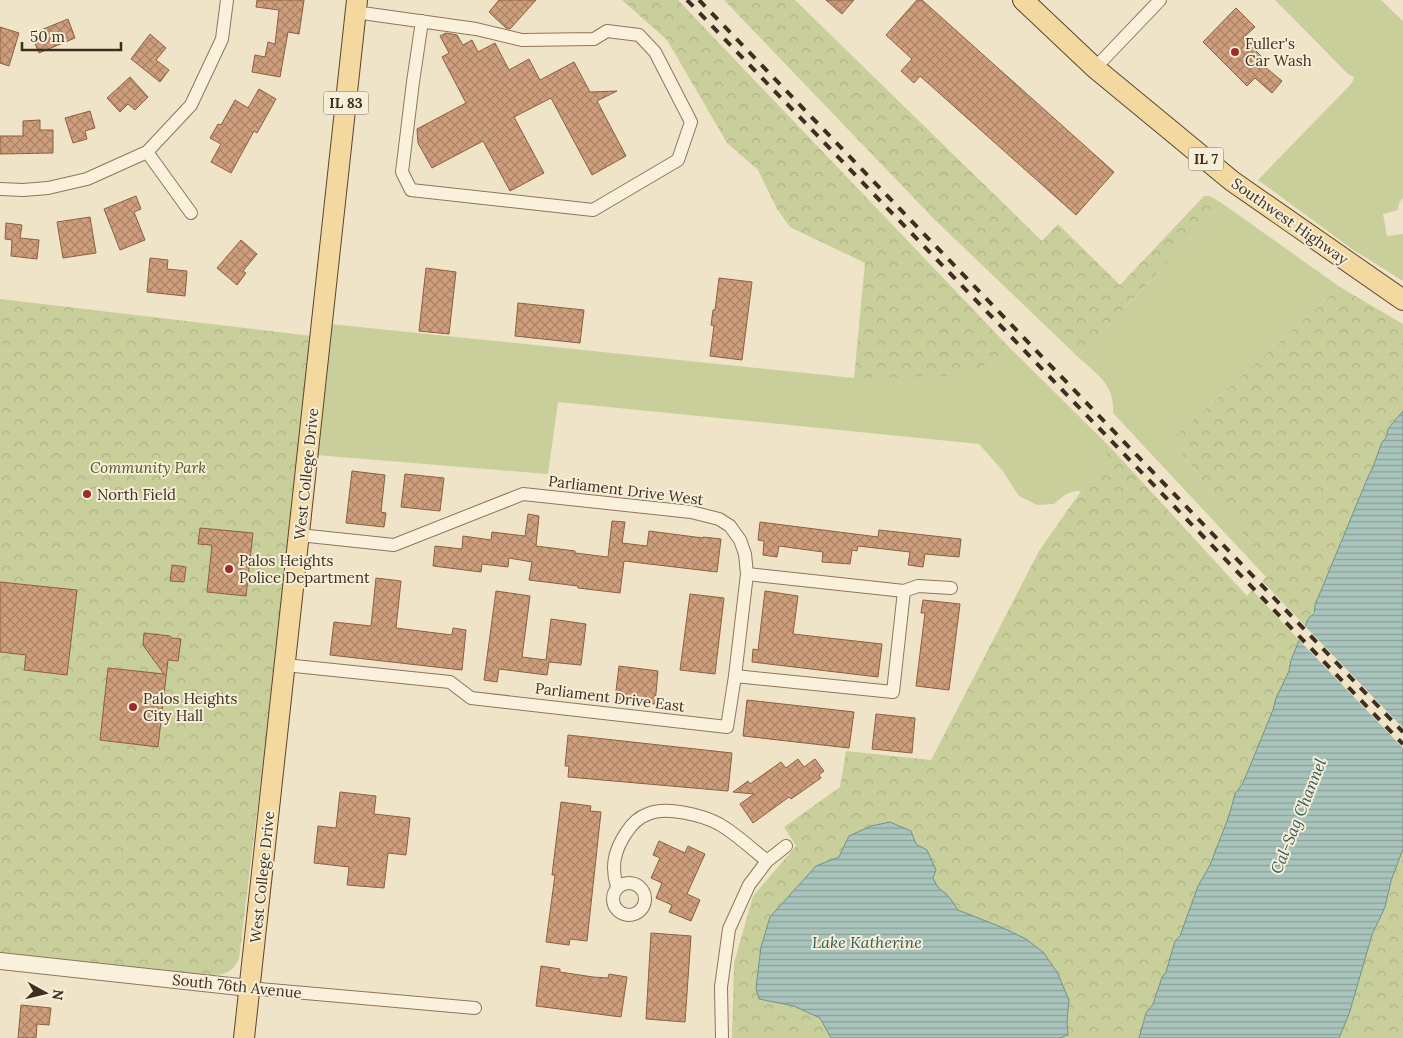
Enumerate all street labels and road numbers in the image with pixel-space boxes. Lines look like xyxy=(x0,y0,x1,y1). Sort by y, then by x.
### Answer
road number: IL 83 xyxy=(324,92,368,115)
road number: IL 7 xyxy=(1188,148,1224,170)
street label: Southwest Highway xyxy=(1228,174,1352,269)
street label: West College Drive xyxy=(290,407,322,541)
street label: Parliament Drive West xyxy=(547,471,705,509)
street label: Parliament Drive East xyxy=(534,678,686,716)
street label: West College Drive xyxy=(246,810,278,944)
street label: South 76th Avenue xyxy=(171,970,303,1002)

